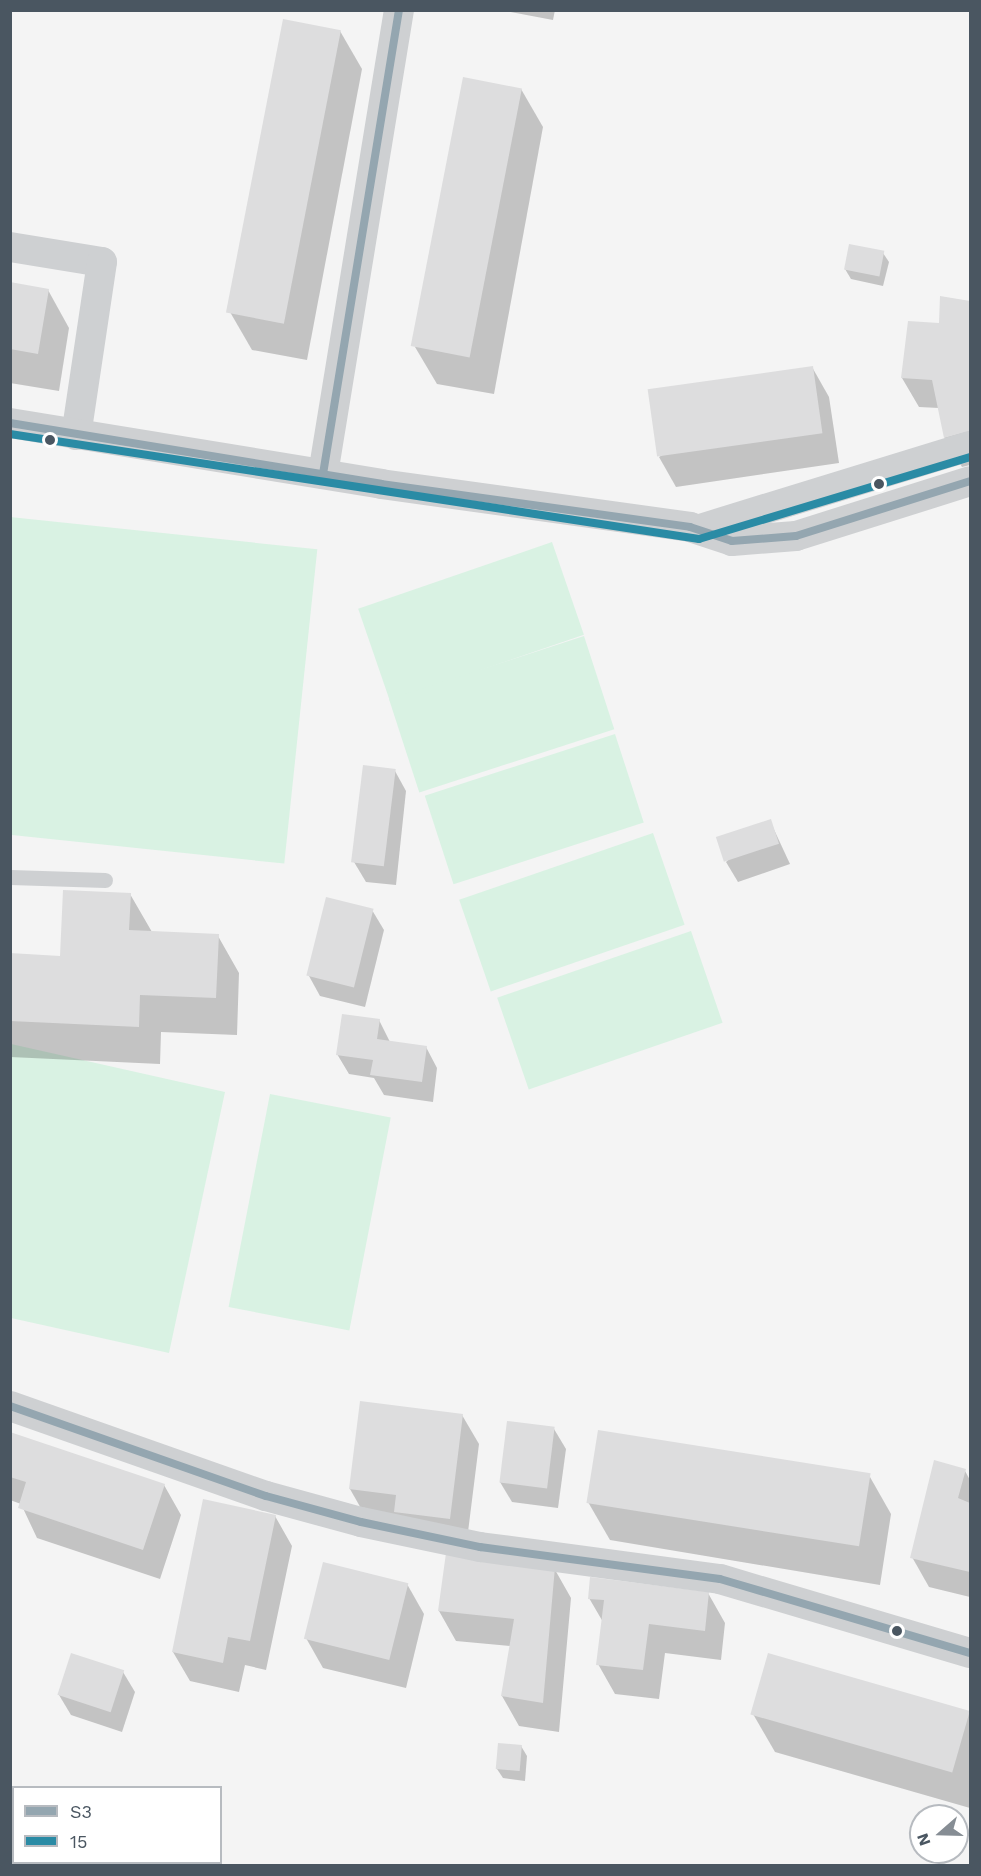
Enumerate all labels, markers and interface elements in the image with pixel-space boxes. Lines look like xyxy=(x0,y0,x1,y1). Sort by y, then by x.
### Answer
unlabelled marker xyxy=(44,434,56,446)
unlabelled marker xyxy=(873,478,885,490)
unlabelled marker xyxy=(891,1625,903,1637)
legend xyxy=(12,1786,222,1864)
text: S3 xyxy=(70,1801,92,1822)
north arrow xyxy=(909,1804,969,1864)
text: 15 xyxy=(70,1831,88,1852)
text: N xyxy=(913,1831,934,1848)

